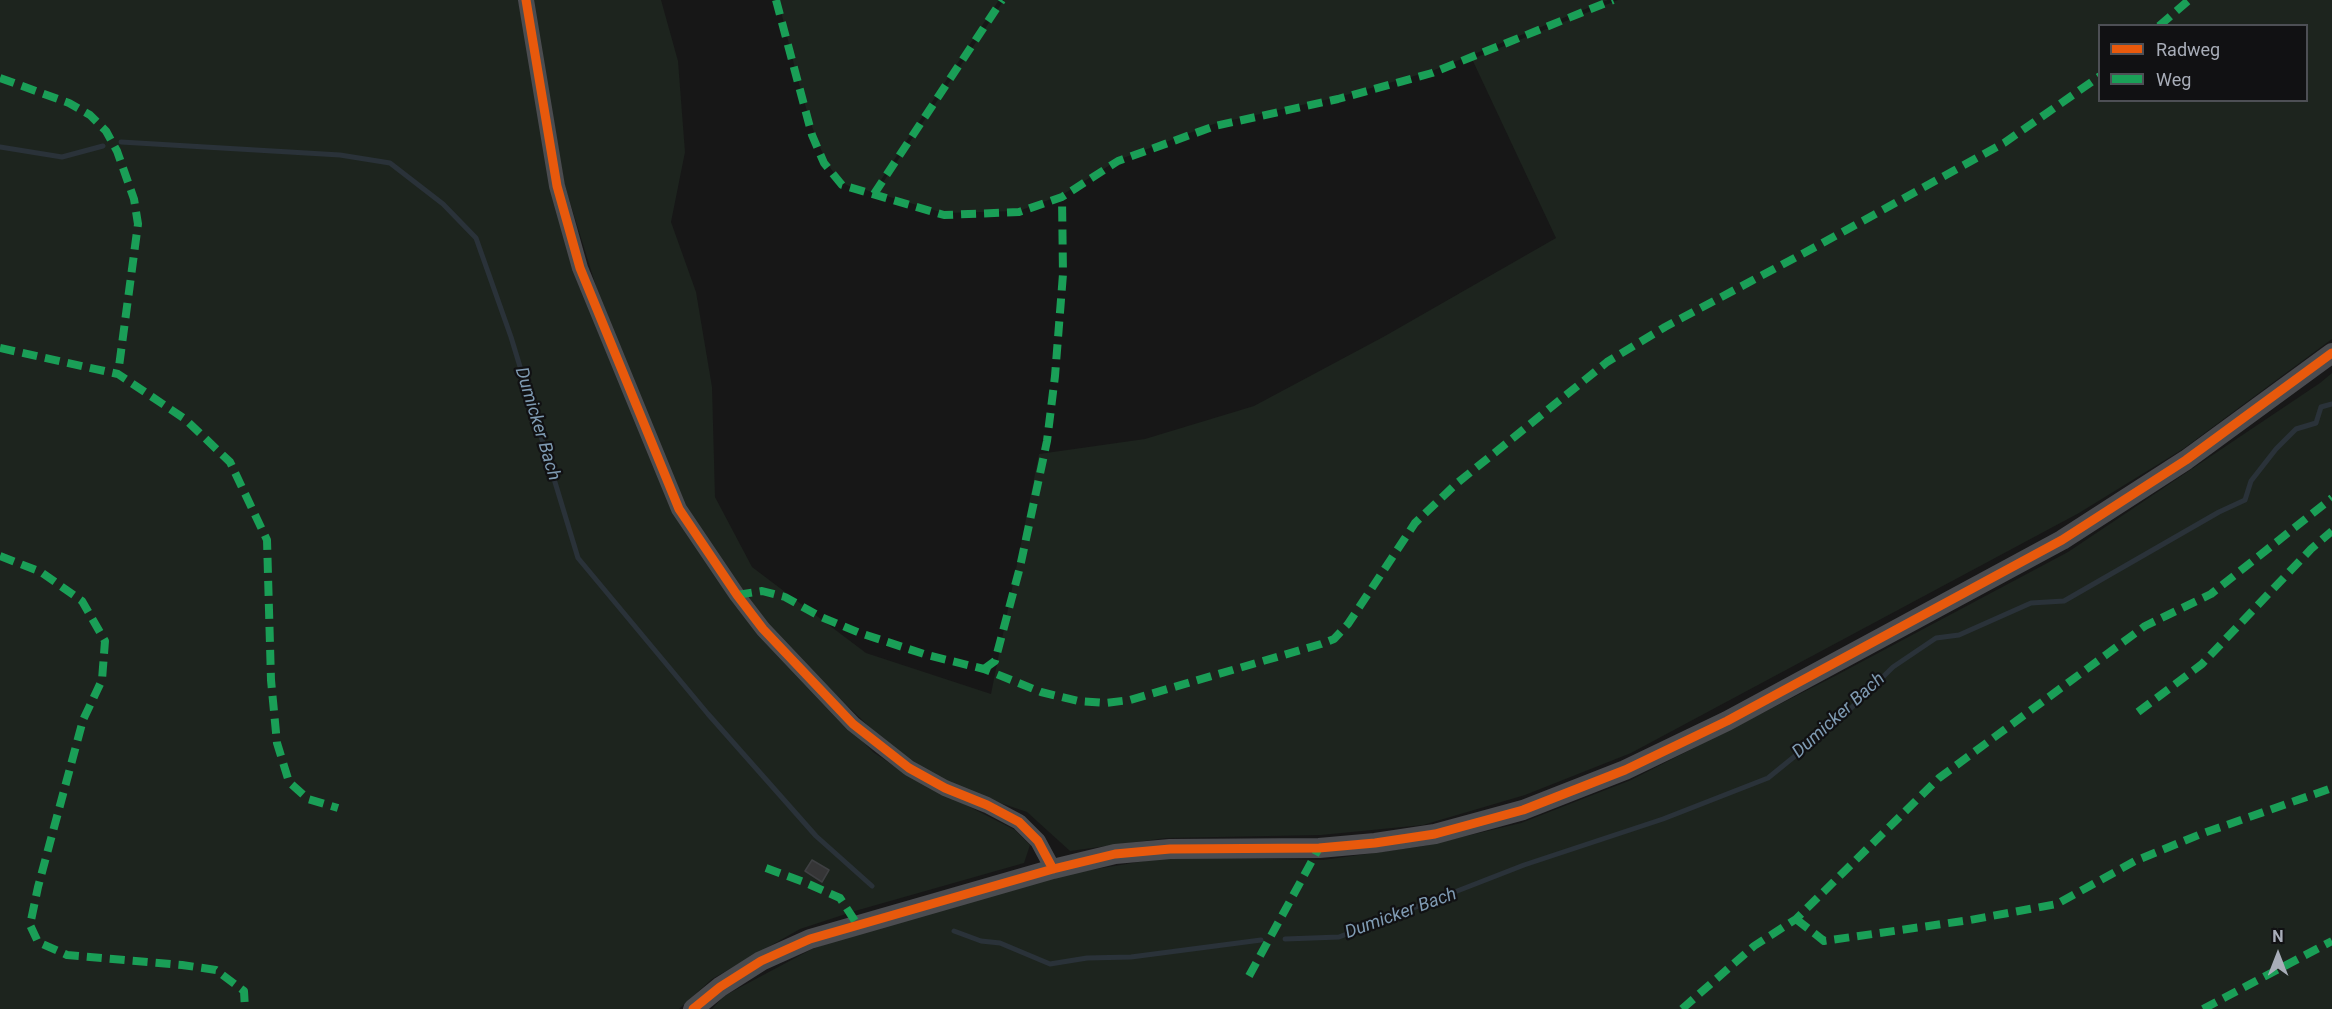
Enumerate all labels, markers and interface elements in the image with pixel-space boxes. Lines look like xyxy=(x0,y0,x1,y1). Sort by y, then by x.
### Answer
legend xyxy=(2098,24,2308,102)
text: Radweg xyxy=(2156,39,2220,60)
text: Weg xyxy=(2156,69,2191,90)
water label: Dumicker Bach xyxy=(510,365,564,483)
water label: Dumicker Bach xyxy=(1788,669,1890,763)
water label: Dumicker Bach xyxy=(1342,884,1460,944)
north arrow xyxy=(2248,925,2308,985)
text: N xyxy=(2272,927,2284,946)

